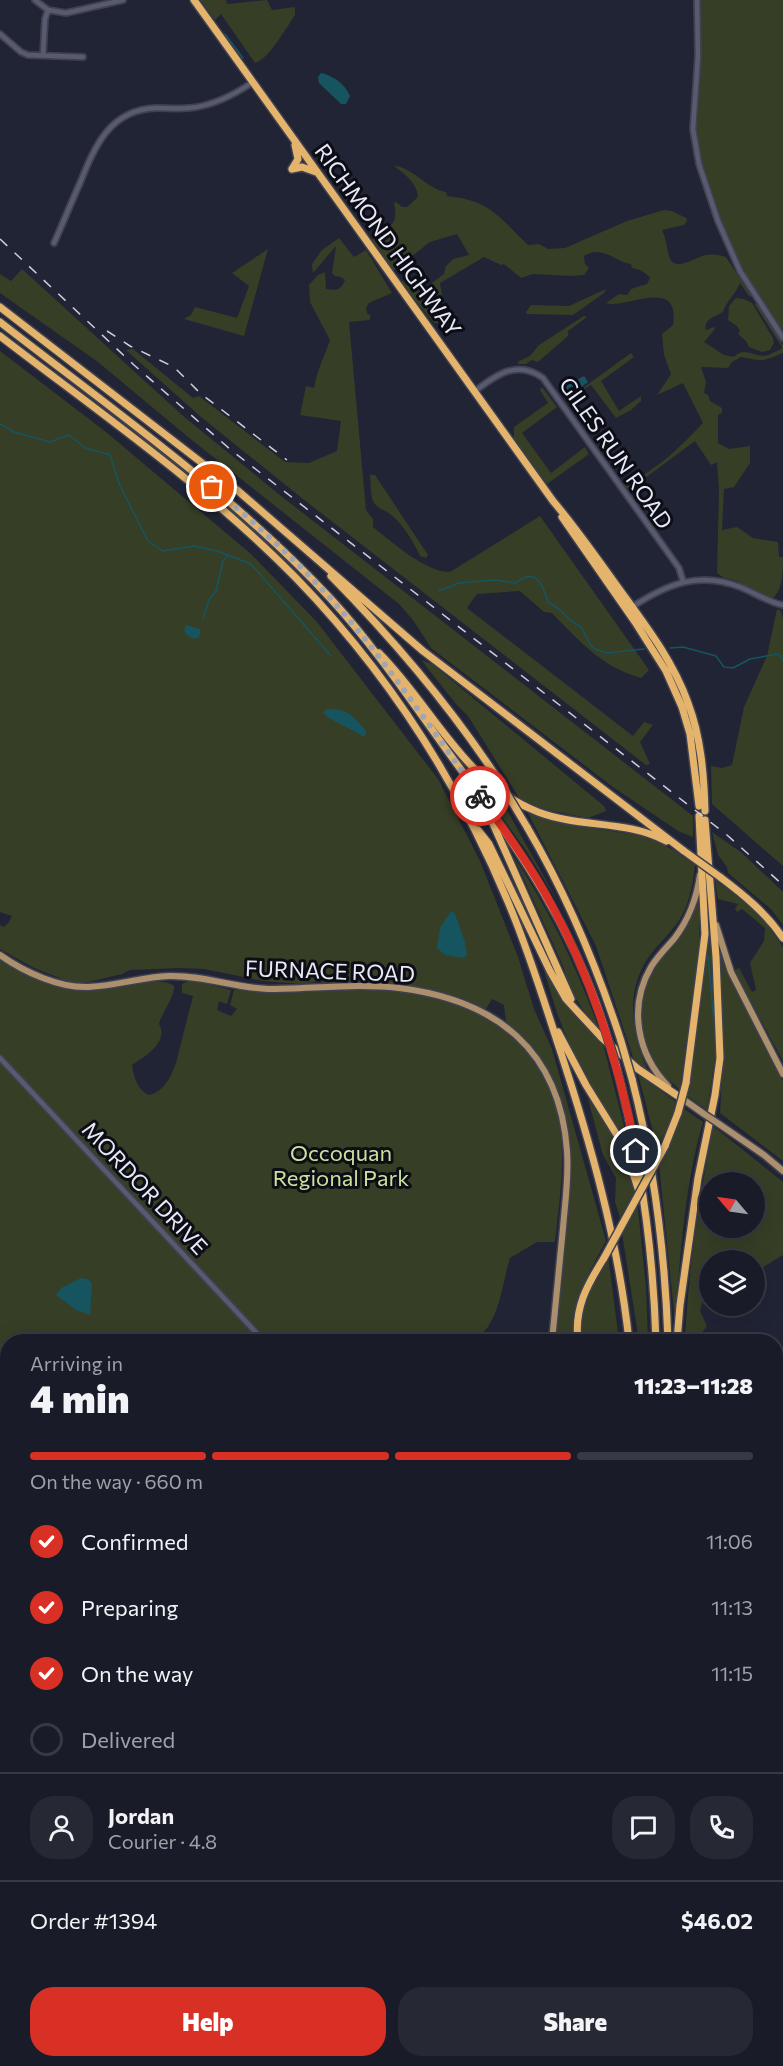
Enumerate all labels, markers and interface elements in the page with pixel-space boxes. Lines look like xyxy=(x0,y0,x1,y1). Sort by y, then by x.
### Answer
street label: RICHMOND HIGHWAY xyxy=(309,138,467,341)
street label: GILES RUN ROAD xyxy=(554,372,679,534)
pin xyxy=(186,461,237,512)
icon: bag xyxy=(195,470,228,503)
courier xyxy=(450,766,510,826)
icon: bike xyxy=(464,780,497,813)
street label: FURNACE ROAD xyxy=(245,954,415,987)
street label: MORDOR DRIVE xyxy=(77,1116,214,1260)
pin xyxy=(610,1125,661,1176)
icon: home xyxy=(619,1134,652,1167)
park label: Occoquan Regional Park xyxy=(273,1139,409,1191)
north arrow xyxy=(699,1172,765,1238)
map controls xyxy=(699,1172,765,1316)
button: layers xyxy=(699,1250,765,1316)
text: Arriving in xyxy=(30,1351,123,1375)
text: 11:23–11:28 xyxy=(634,1372,753,1399)
text: 4 min xyxy=(30,1373,130,1421)
text: On the way · 660 m xyxy=(30,1469,203,1493)
icon: check xyxy=(30,1525,63,1558)
text: Confirmed xyxy=(81,1528,188,1555)
text: 11:06 xyxy=(706,1529,753,1553)
icon: check xyxy=(30,1591,63,1624)
text: Preparing xyxy=(81,1594,178,1621)
text: 11:13 xyxy=(711,1595,753,1619)
icon: check xyxy=(30,1657,63,1690)
text: On the way xyxy=(81,1660,193,1687)
text: 11:15 xyxy=(711,1661,753,1685)
text: Delivered xyxy=(81,1726,175,1753)
button: person xyxy=(30,1796,93,1859)
button: chat xyxy=(612,1796,675,1859)
button: phone xyxy=(690,1796,753,1859)
text: Jordan xyxy=(108,1802,174,1829)
text: Courier · 4.8 xyxy=(108,1829,217,1853)
text: Order #1394 xyxy=(30,1907,157,1934)
text: $46.02 xyxy=(681,1907,753,1934)
button: Help xyxy=(30,1987,386,2056)
button: Share xyxy=(398,1987,753,2056)

